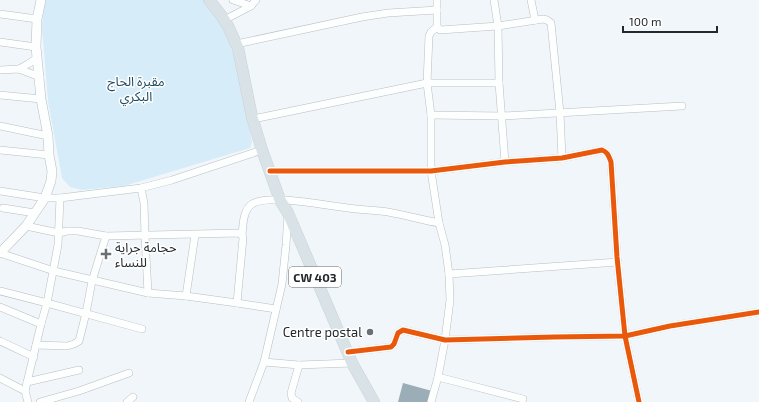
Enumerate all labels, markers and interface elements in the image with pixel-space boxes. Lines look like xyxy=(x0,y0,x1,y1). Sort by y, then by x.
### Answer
scale bar xyxy=(623,8,717,34)
text: 100 m xyxy=(629,14,661,28)
park label: مقبرة الحاج البكري xyxy=(107,73,165,107)
place label: حجامة جراية للنساء xyxy=(115,239,177,270)
marker: حجامة جراية للنساء xyxy=(100,248,112,260)
road number: CW 403 xyxy=(289,267,341,287)
place label: Centre postal xyxy=(283,324,362,340)
marker: Centre postal xyxy=(365,327,375,337)

